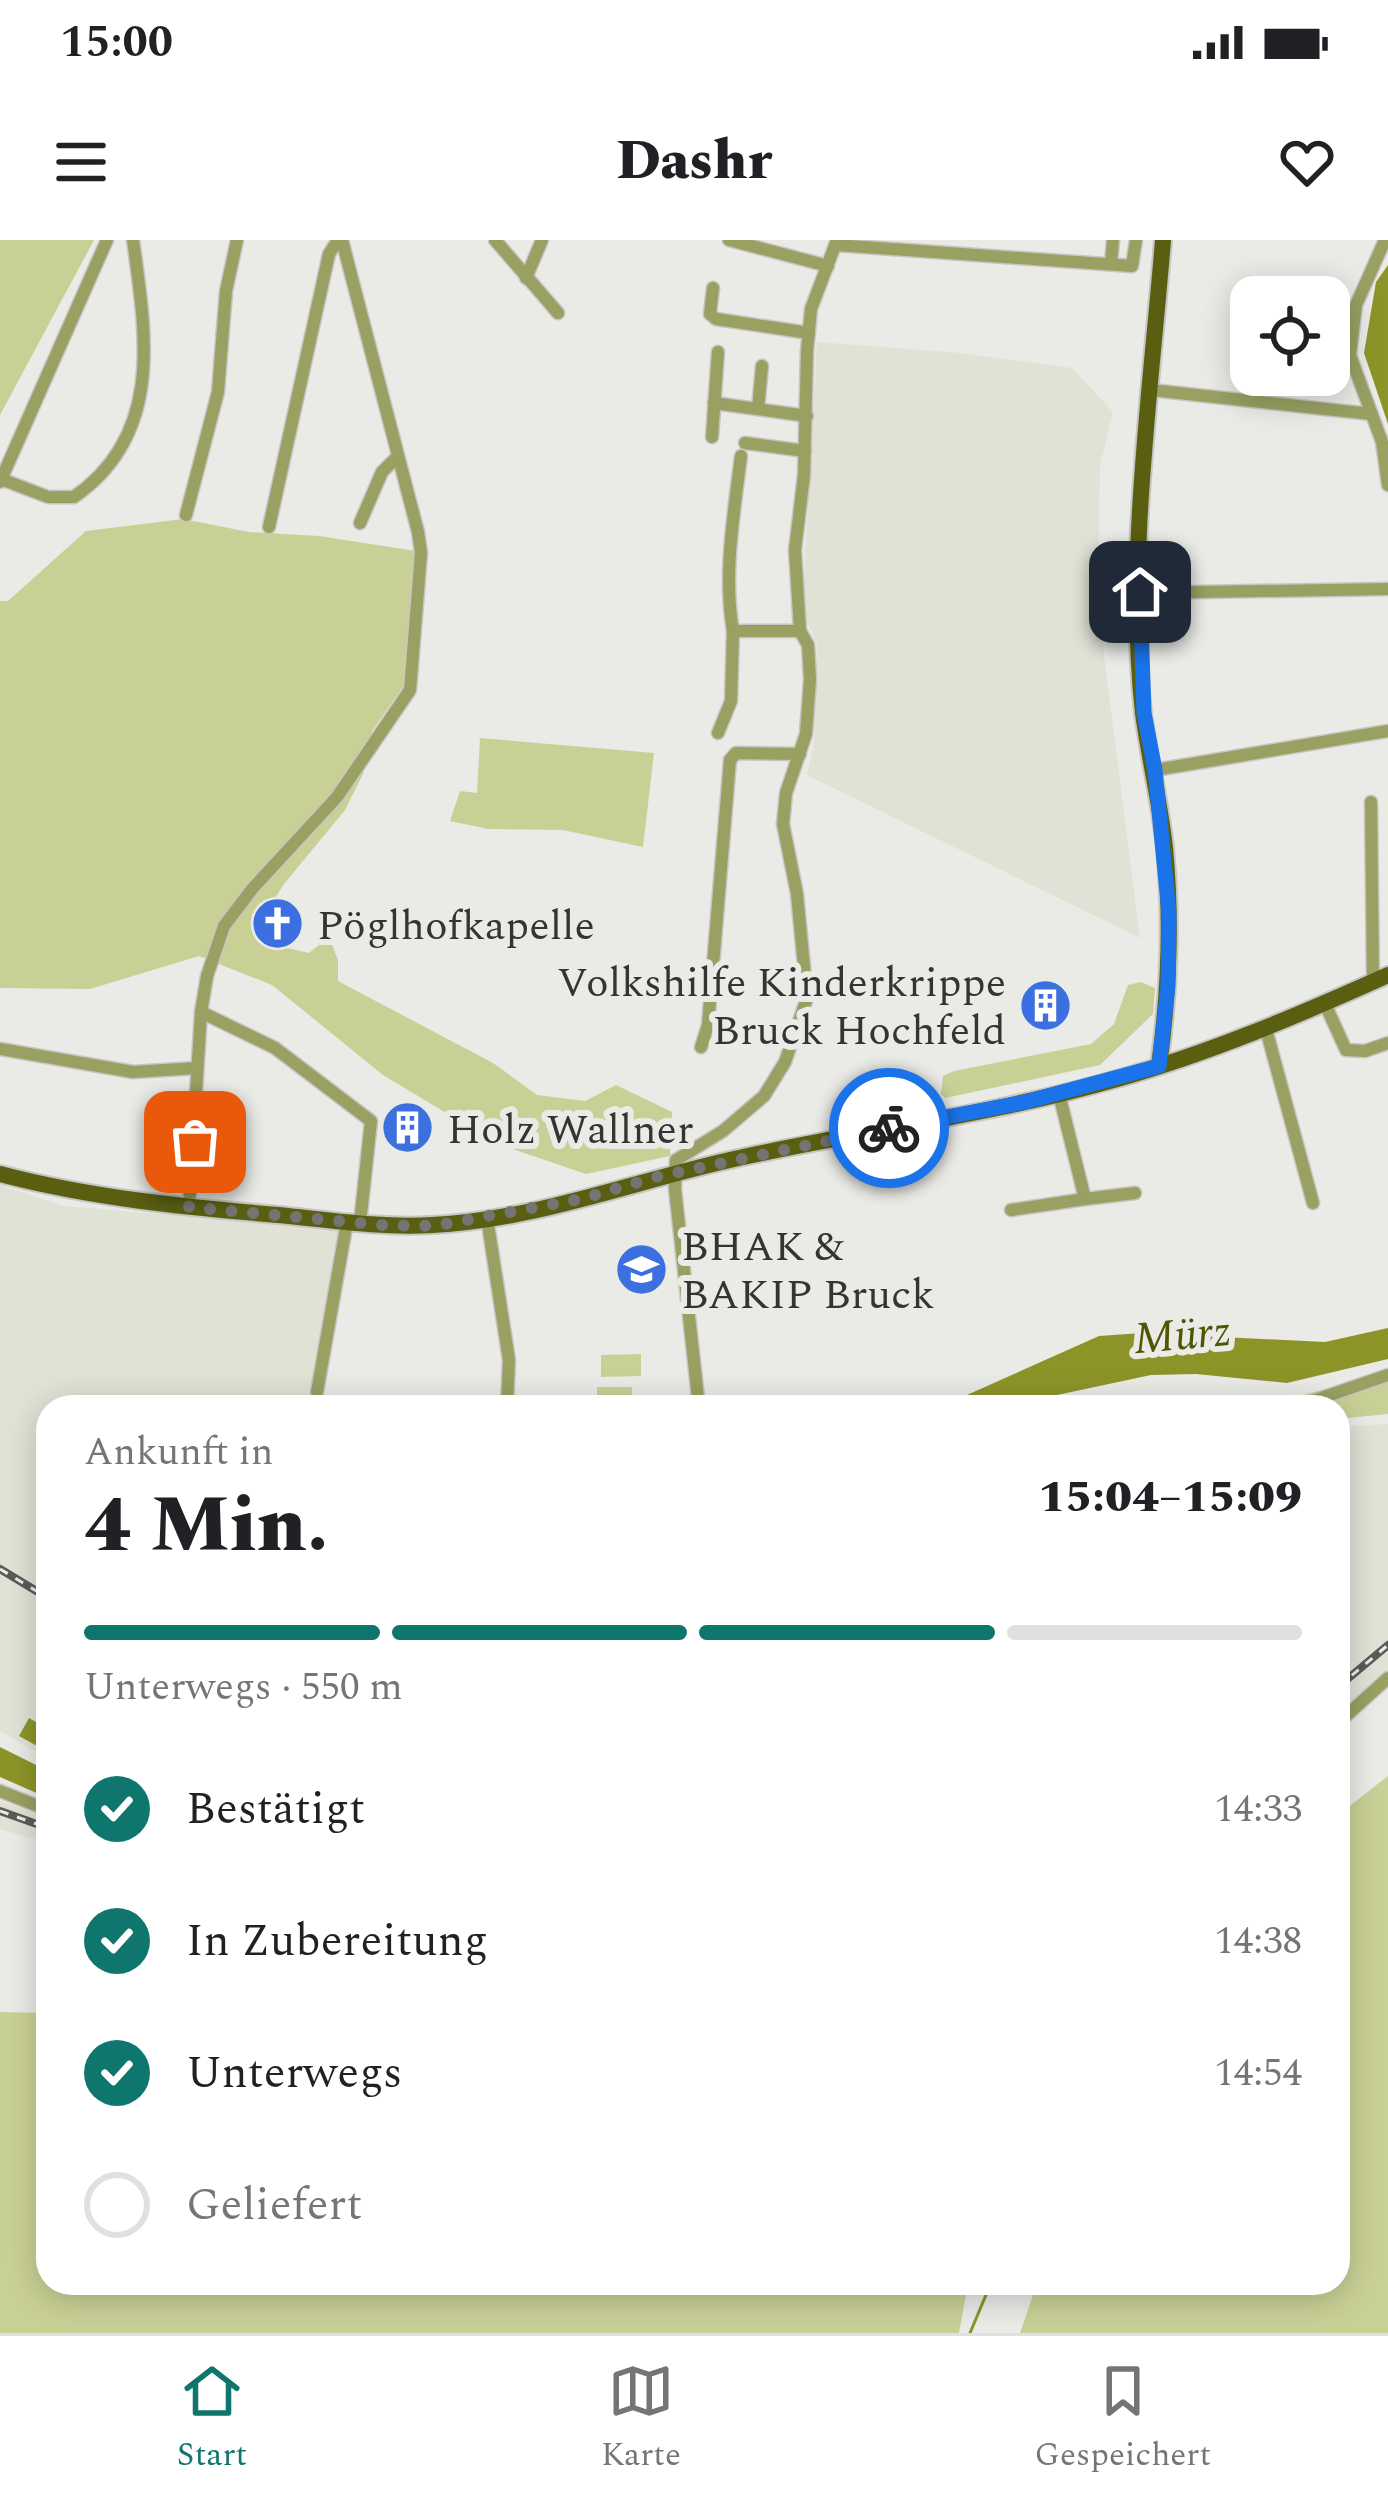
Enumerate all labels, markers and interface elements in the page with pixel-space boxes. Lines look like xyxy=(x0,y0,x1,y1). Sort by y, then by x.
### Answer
text: 15:00 xyxy=(60,8,173,77)
text: Dashr xyxy=(616,121,772,203)
icon: menu xyxy=(48,129,114,195)
icon: heart xyxy=(1274,129,1340,195)
map controls xyxy=(1230,276,1350,396)
button: locate xyxy=(1230,276,1350,396)
pin xyxy=(1089,541,1191,643)
icon: home xyxy=(1107,559,1173,625)
place label: Pöglhofkapelle xyxy=(317,895,595,958)
church icon: Pöglhofkapelle xyxy=(250,896,306,952)
place label: Volkshilfe Kinderkrippe Bruck Hochfeld xyxy=(557,952,1006,1063)
building icon: Volkshilfe Kinderkrippe Bruck Hochfeld xyxy=(1017,977,1073,1033)
courier xyxy=(829,1068,949,1188)
pin xyxy=(144,1091,246,1193)
icon: bike xyxy=(856,1095,922,1161)
place label: Holz Wallner xyxy=(447,1099,694,1162)
building icon: Holz Wallner xyxy=(380,1100,436,1156)
icon: bag xyxy=(162,1109,228,1175)
place label: BHAK & BAKIP Bruck xyxy=(681,1216,935,1327)
school or university icon: BHAK & BAKIP Bruck xyxy=(614,1241,670,1297)
water label: Mürz xyxy=(1131,1297,1234,1374)
text: Ankunft in xyxy=(84,1423,274,1482)
text: 15:04–15:09 xyxy=(1038,1463,1302,1532)
text: 4 Min. xyxy=(84,1467,329,1586)
text: Unterwegs · 550 m xyxy=(84,1658,403,1717)
text: Bestätigt xyxy=(186,1775,365,1844)
icon: check xyxy=(84,1776,150,1842)
text: 14:33 xyxy=(1214,1780,1302,1839)
text: In Zubereitung xyxy=(186,1907,488,1976)
icon: check xyxy=(84,1908,150,1974)
text: 14:38 xyxy=(1214,1912,1302,1971)
text: Unterwegs xyxy=(186,2039,403,2108)
icon: check xyxy=(84,2040,150,2106)
text: 14:54 xyxy=(1214,2044,1302,2103)
text: Geliefert xyxy=(186,2171,362,2240)
tab: Start xyxy=(177,2358,247,2480)
tab: Karte xyxy=(601,2358,681,2480)
tab: Gespeichert xyxy=(1035,2358,1211,2480)

